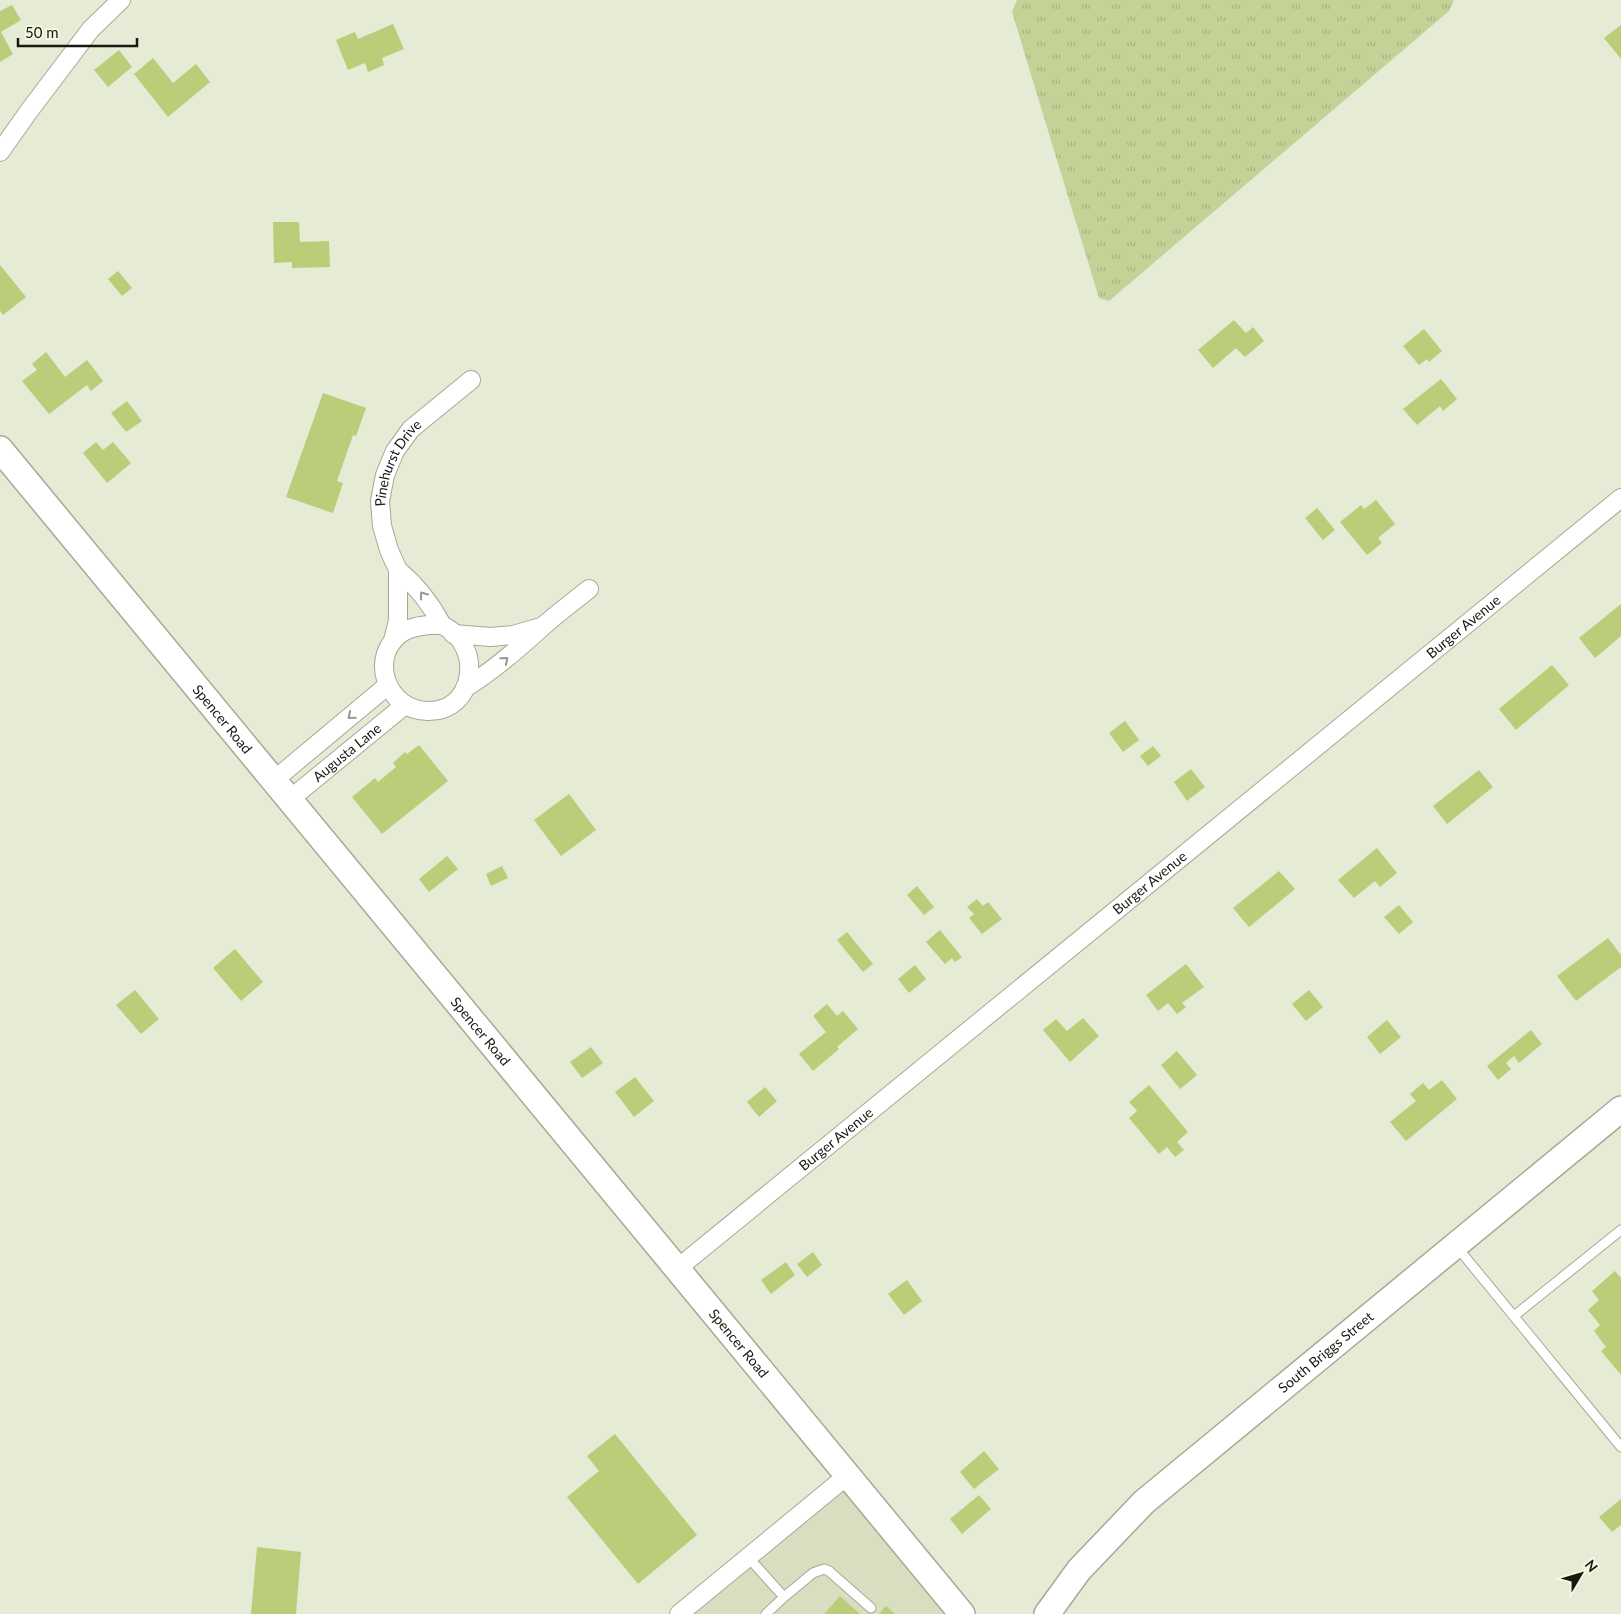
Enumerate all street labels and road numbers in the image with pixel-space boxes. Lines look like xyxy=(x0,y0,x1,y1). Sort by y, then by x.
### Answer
street label: Pinehurst Drive xyxy=(371,415,424,507)
street label: Burger Avenue xyxy=(1423,591,1504,662)
street label: Spencer Road xyxy=(189,681,256,757)
street label: Augusta Lane xyxy=(309,719,384,785)
street label: Burger Avenue xyxy=(1109,847,1190,918)
street label: Spencer Road xyxy=(448,993,514,1069)
street label: Burger Avenue xyxy=(795,1103,876,1174)
street label: Spencer Road xyxy=(706,1305,772,1381)
street label: South Briggs Street xyxy=(1274,1308,1377,1396)

